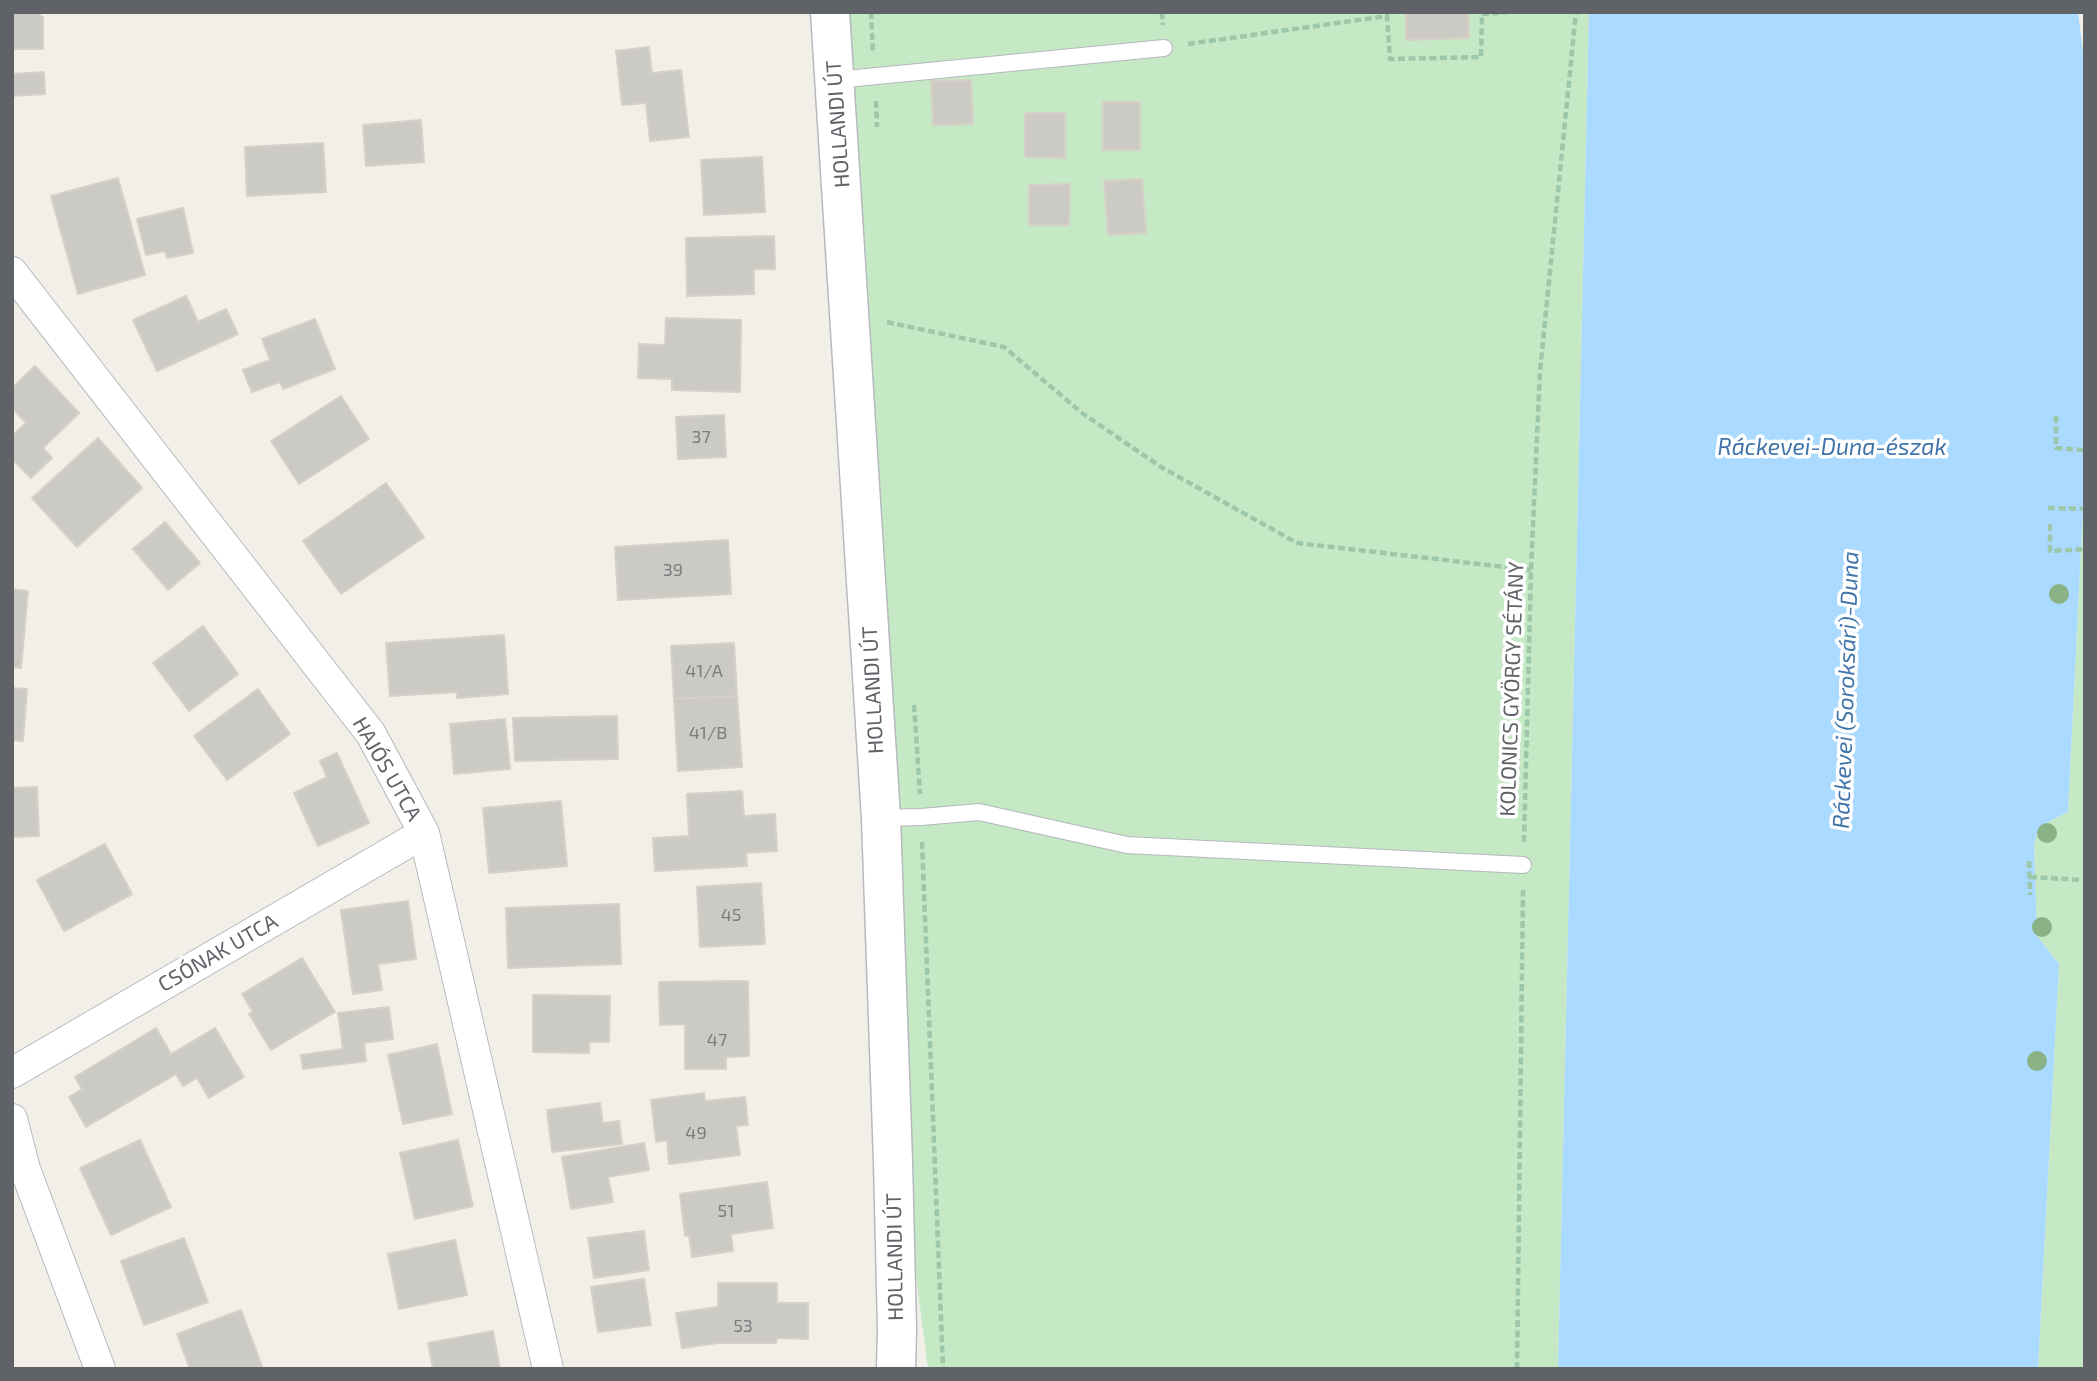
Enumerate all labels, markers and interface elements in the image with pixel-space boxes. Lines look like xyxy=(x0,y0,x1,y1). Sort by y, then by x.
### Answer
street label: HOLLANDI ÚT xyxy=(821,59,855,189)
house number: 37 xyxy=(691,426,711,448)
water label: Ráckevei-Duna-észak xyxy=(1718,433,1946,461)
water label: Ráckevei (Soroksári)-Duna xyxy=(1827,551,1865,829)
house number: 39 xyxy=(663,559,683,581)
street label: KOLONICS GYÖRGY SÉTÁNY xyxy=(1495,561,1529,817)
street label: HOLLANDI ÚT xyxy=(857,626,889,754)
house number: 41/A xyxy=(685,660,723,682)
street label: HAJÓS UTCA xyxy=(347,713,427,825)
house number: 41/B xyxy=(689,722,727,744)
house number: 45 xyxy=(721,904,741,926)
street label: CSÓNAK UTCA xyxy=(154,909,282,997)
house number: 47 xyxy=(707,1029,727,1051)
house number: 49 xyxy=(685,1122,707,1144)
street label: HOLLANDI ÚT xyxy=(881,1193,909,1321)
house number: 51 xyxy=(718,1200,734,1222)
house number: 53 xyxy=(733,1315,753,1337)

